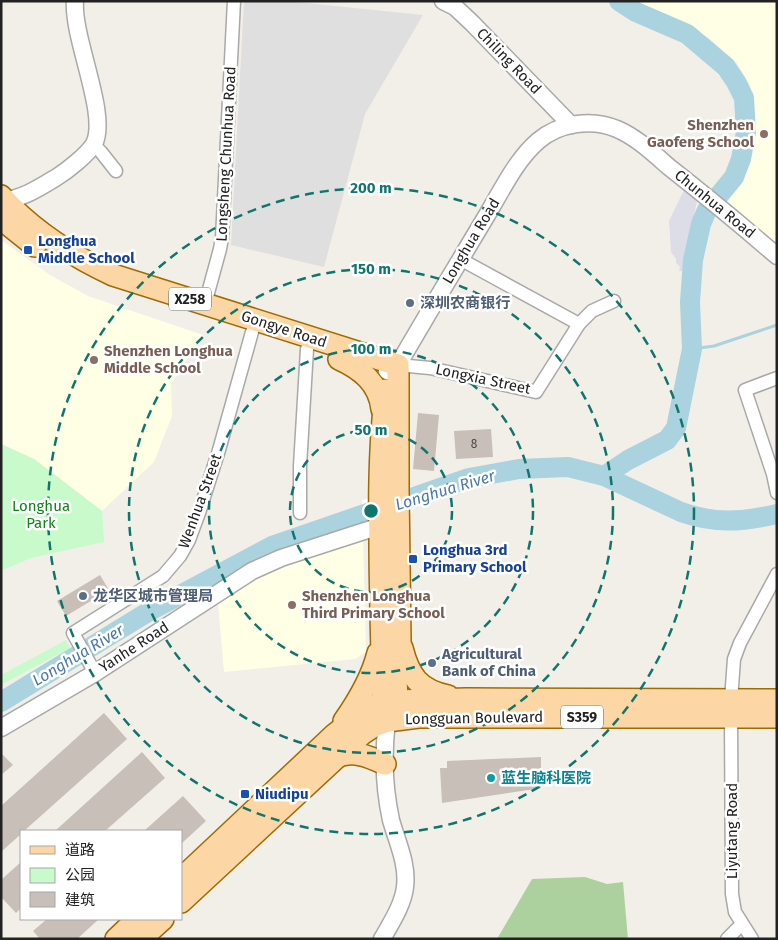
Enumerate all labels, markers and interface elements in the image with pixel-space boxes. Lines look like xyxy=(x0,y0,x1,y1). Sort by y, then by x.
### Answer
street label: Chiling Road xyxy=(473,24,545,98)
street label: Longsheng Chunhua Road xyxy=(212,66,240,242)
place label: Shenzhen Gaofeng School xyxy=(647,116,755,151)
marker: Shenzhen Gaofeng School xyxy=(758,128,770,140)
street label: Chunhua Road xyxy=(671,166,759,242)
text: 200 m xyxy=(350,179,392,197)
street label: Longhua Road xyxy=(438,195,504,287)
place label: Longhua Middle School xyxy=(38,232,135,267)
marker: Longhua Middle School xyxy=(22,244,34,256)
text: 150 m xyxy=(351,260,391,278)
road number: X258 xyxy=(169,288,211,310)
place label: 深圳农商银行 xyxy=(420,294,510,312)
marker: 深圳农商银行 xyxy=(404,297,416,309)
street label: Gongye Road xyxy=(239,307,329,351)
text: 100 m xyxy=(351,340,391,358)
place label: Shenzhen Longhua Middle School xyxy=(104,342,233,377)
marker: Shenzhen Longhua Middle School xyxy=(88,354,100,366)
street label: Longxia Street xyxy=(434,360,533,398)
text: 50 m xyxy=(354,421,388,439)
house number: 8 xyxy=(471,437,478,451)
street label: Wenhua Street xyxy=(175,451,226,551)
water label: Longhua River xyxy=(393,466,498,514)
park label: Longhua Park xyxy=(12,497,70,532)
centre of rings xyxy=(362,502,380,520)
place label: Longhua 3rd Primary School xyxy=(423,541,527,576)
marker: Longhua 3rd Primary School xyxy=(407,553,419,565)
place label: 龙华区城市管理局 xyxy=(93,587,213,605)
place label: Shenzhen Longhua Third Primary School xyxy=(302,587,445,622)
marker: 龙华区城市管理局 xyxy=(77,590,89,602)
marker: Shenzhen Longhua Third Primary School xyxy=(286,599,298,611)
street label: Yanhe Road xyxy=(96,618,172,676)
water label: Longhua River xyxy=(29,620,128,690)
place label: Agricultural Bank of China xyxy=(441,645,536,680)
marker: Agricultural Bank of China xyxy=(426,657,438,669)
road number: S359 xyxy=(561,706,603,729)
street label: Longguan Boulevard xyxy=(405,708,543,728)
place label: 蓝生脑科医院 xyxy=(501,769,591,787)
marker: 蓝生脑科医院 xyxy=(485,772,497,784)
street label: Liyutang Road xyxy=(723,783,741,879)
place label: Niudipu xyxy=(255,785,309,803)
marker: Niudipu xyxy=(239,788,251,800)
legend xyxy=(20,830,182,920)
text: 道路 xyxy=(65,841,95,859)
text: 公园 xyxy=(65,866,95,884)
text: 建筑 xyxy=(65,891,95,909)

